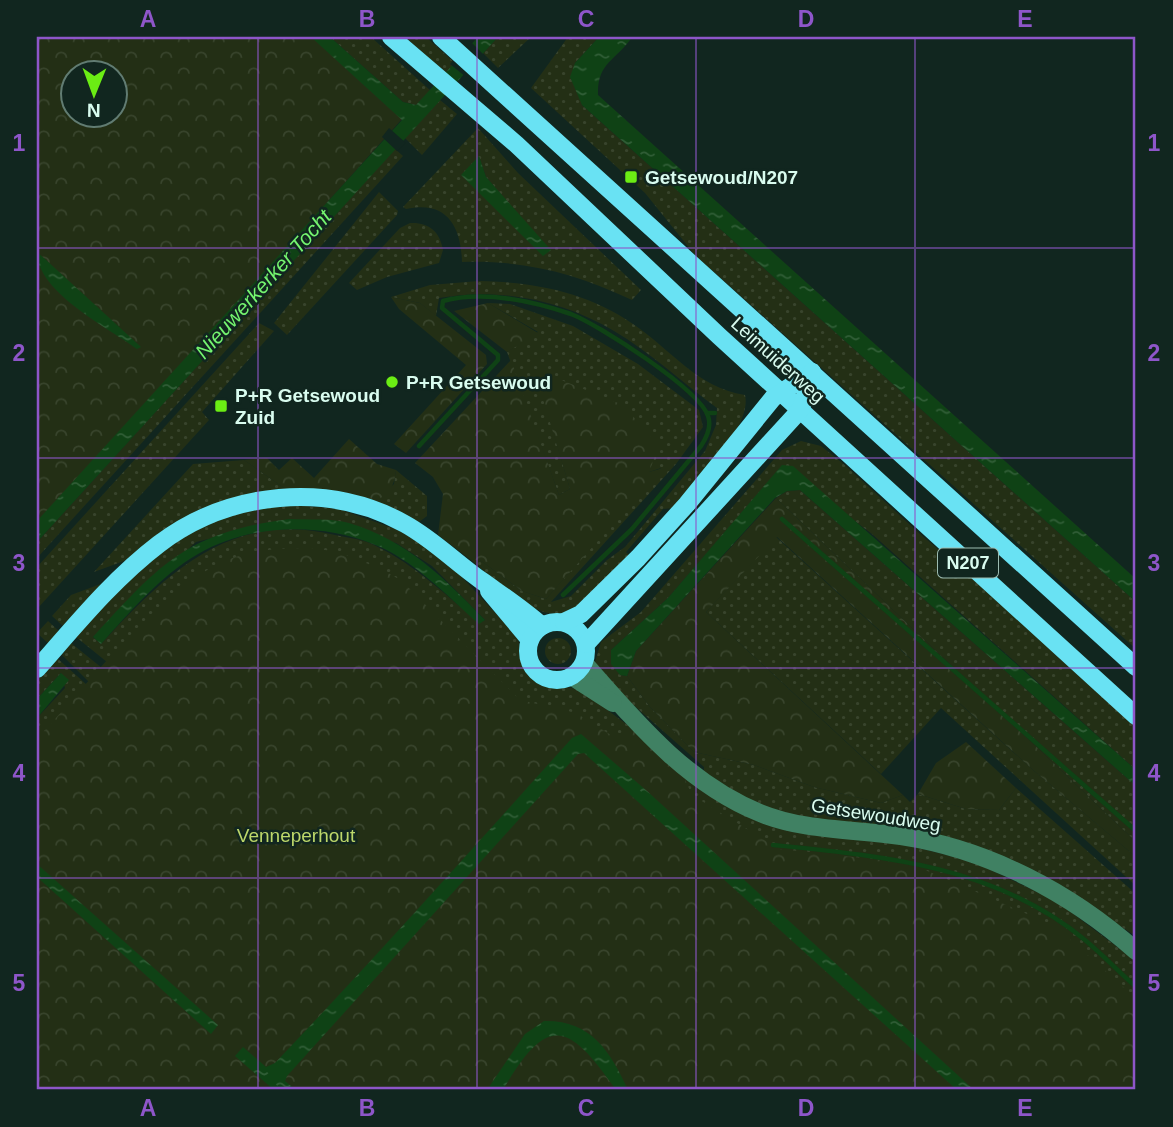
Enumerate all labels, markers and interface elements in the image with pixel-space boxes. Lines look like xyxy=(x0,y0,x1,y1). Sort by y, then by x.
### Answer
text: A xyxy=(140,6,156,32)
text: B xyxy=(359,6,375,32)
text: C xyxy=(578,6,594,32)
text: D xyxy=(798,6,814,32)
text: E xyxy=(1017,6,1033,32)
north arrow xyxy=(60,60,130,130)
text: N xyxy=(87,100,101,121)
text: 1 xyxy=(13,130,26,156)
text: 1 xyxy=(1148,130,1161,156)
place label: Getsewoud/N207 xyxy=(645,167,798,188)
marker: Getsewoud/N207 xyxy=(623,169,639,185)
water label: Nieuwerkerker Tocht xyxy=(190,204,336,363)
street label: Leimuiderweg xyxy=(727,313,829,407)
text: 2 xyxy=(13,340,25,366)
text: 2 xyxy=(1148,340,1160,366)
place label: P+R Getsewoud xyxy=(406,372,551,393)
marker: P+R Getsewoud xyxy=(384,374,400,390)
place label: P+R Getsewoud Zuid xyxy=(235,385,380,428)
marker: P+R Getsewoud Zuid xyxy=(213,398,229,414)
road number: N207 xyxy=(938,548,998,578)
text: 3 xyxy=(13,550,25,576)
text: 3 xyxy=(1148,550,1160,576)
text: 4 xyxy=(13,760,26,786)
text: 4 xyxy=(1148,760,1161,786)
street label: Getsewoudweg xyxy=(810,794,942,836)
park label: Venneperhout xyxy=(237,825,356,846)
text: 5 xyxy=(13,970,26,996)
text: 5 xyxy=(1148,970,1161,996)
text: A xyxy=(140,1095,156,1121)
text: B xyxy=(359,1095,375,1121)
text: C xyxy=(578,1095,594,1121)
text: D xyxy=(798,1095,814,1121)
text: E xyxy=(1017,1095,1033,1121)

